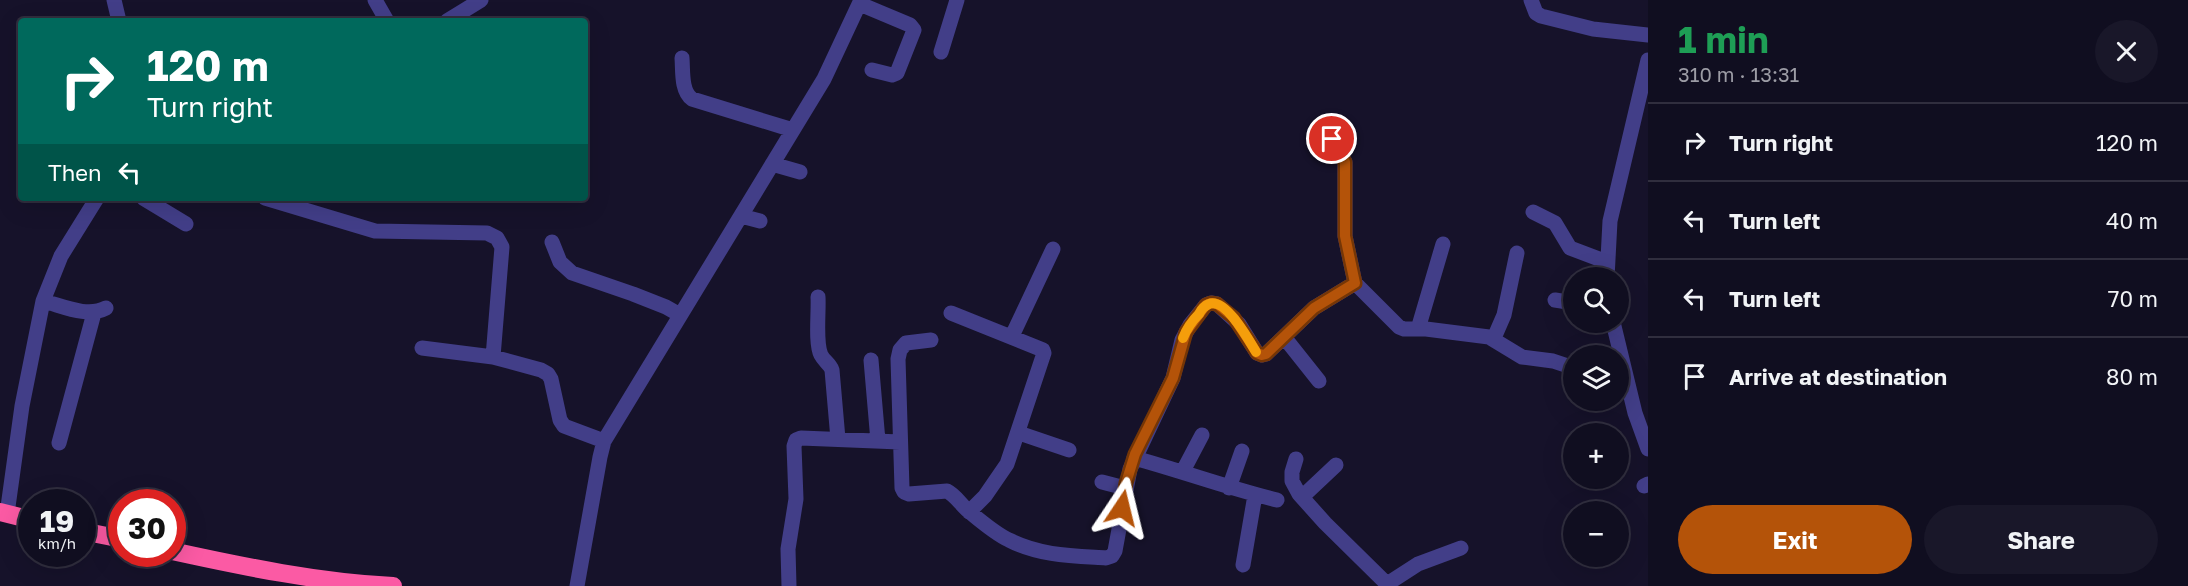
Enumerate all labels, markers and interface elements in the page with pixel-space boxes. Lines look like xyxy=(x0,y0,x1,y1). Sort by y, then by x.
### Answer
text: 1 min xyxy=(1678,18,1769,61)
button: close xyxy=(2095,20,2158,83)
text: 120 m xyxy=(147,40,269,90)
icon: right xyxy=(48,42,126,120)
text: 310 m · 13:31 xyxy=(1678,62,1799,86)
text: Turn right xyxy=(147,91,273,123)
pin xyxy=(1306,113,1357,164)
icon: arrive xyxy=(1315,122,1348,155)
icon: right xyxy=(1678,126,1711,159)
text: Turn right xyxy=(1729,129,1833,156)
text: 120 m xyxy=(2096,129,2158,156)
icon: left xyxy=(113,156,146,189)
text: Then xyxy=(48,159,101,186)
icon: left xyxy=(1678,204,1711,237)
text: Turn left xyxy=(1729,207,1820,234)
text: 40 m xyxy=(2106,207,2158,234)
map controls xyxy=(1563,267,1629,567)
button: search xyxy=(1563,267,1629,333)
icon: left xyxy=(1678,282,1711,315)
text: Turn left xyxy=(1729,285,1820,312)
text: 70 m xyxy=(2108,285,2158,312)
button: layers xyxy=(1563,345,1629,411)
icon: arrive xyxy=(1678,360,1711,393)
text: Arrive at destination xyxy=(1729,363,1947,390)
text: 80 m xyxy=(2106,363,2158,390)
button: + xyxy=(1563,423,1629,489)
position arrow xyxy=(1090,476,1154,540)
speed limit sign: 30 xyxy=(108,489,186,567)
button: − xyxy=(1563,501,1629,567)
text: 19 xyxy=(40,503,74,539)
button: Exit xyxy=(1678,505,1912,574)
button: Share xyxy=(1924,505,2158,574)
text: km/h xyxy=(38,534,76,552)

